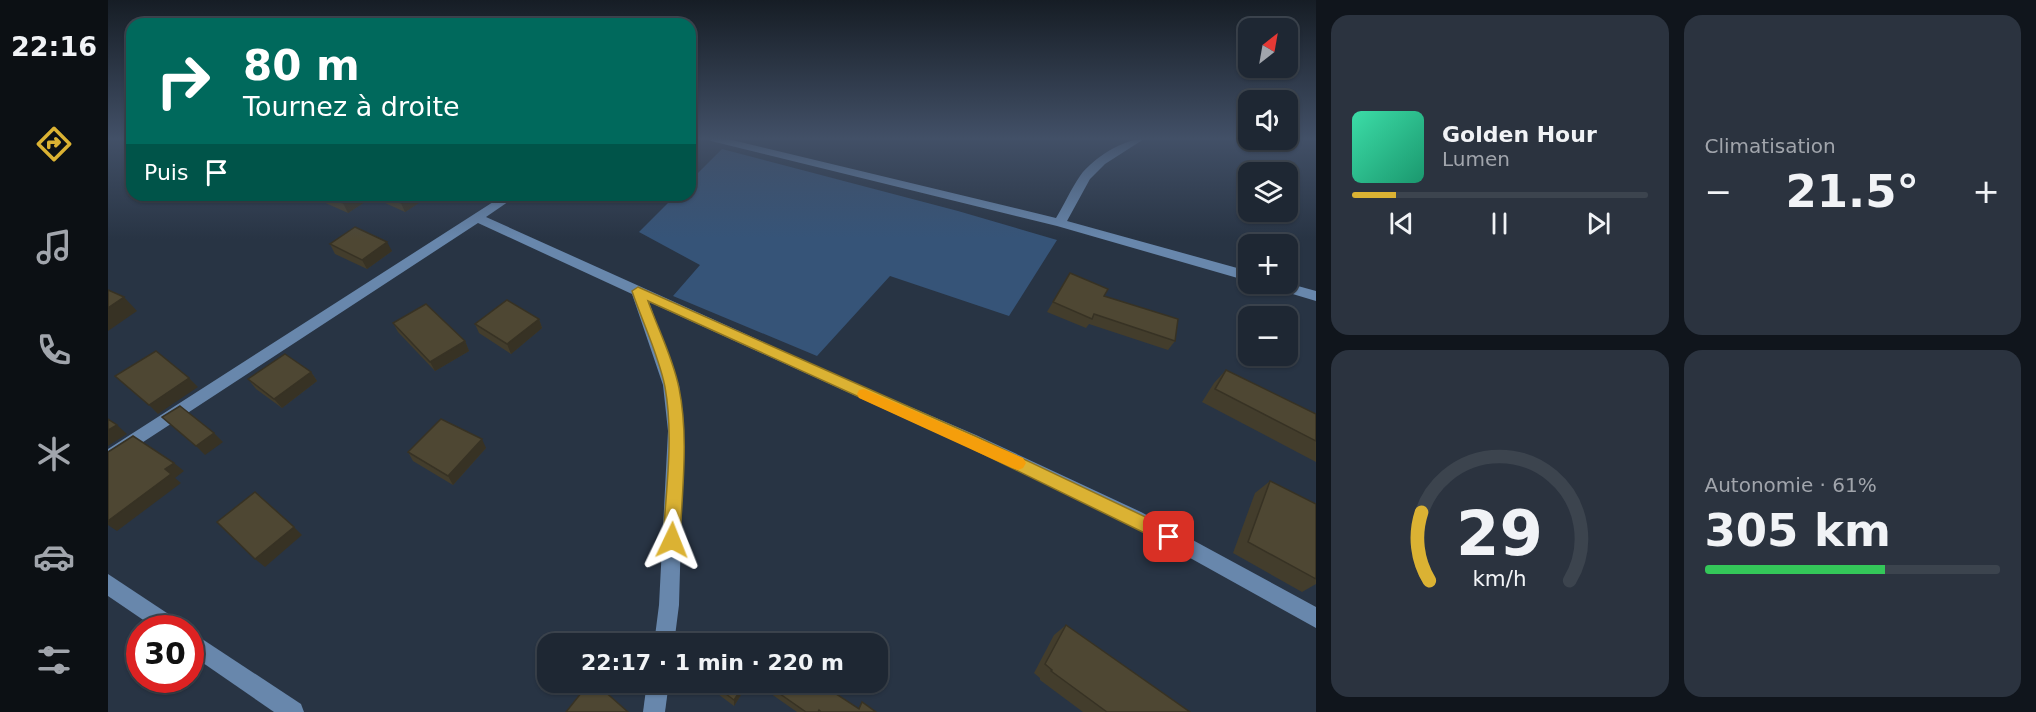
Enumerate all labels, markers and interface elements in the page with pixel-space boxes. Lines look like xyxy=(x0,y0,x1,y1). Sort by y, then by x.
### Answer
north arrow xyxy=(1238,18,1298,78)
map controls xyxy=(1238,18,1298,366)
text: 22:16 xyxy=(11,31,97,62)
text: 80 m xyxy=(243,41,360,90)
icon: right xyxy=(144,42,222,120)
button: sound xyxy=(1238,90,1298,150)
text: Tournez à droite xyxy=(243,91,460,122)
text: Golden Hour xyxy=(1442,122,1597,147)
icon: directions xyxy=(33,123,75,165)
text: Climatisation xyxy=(1705,134,1836,158)
text: Lumen xyxy=(1442,147,1510,171)
icon: arrive xyxy=(200,156,233,189)
text: Puis xyxy=(144,160,188,185)
button: layers xyxy=(1238,162,1298,222)
text: 21.5° xyxy=(1785,165,1919,218)
text: − xyxy=(1705,172,1732,211)
text: + xyxy=(1972,172,2000,211)
icon: previous xyxy=(1385,207,1418,240)
icon: pause xyxy=(1483,207,1516,240)
icon: next xyxy=(1582,207,1615,240)
icon: music xyxy=(33,226,75,268)
button: + xyxy=(1238,234,1298,294)
button: − xyxy=(1238,306,1298,366)
icon: phone xyxy=(33,329,75,371)
icon: climate xyxy=(33,433,75,475)
text: Autonomie · 61% xyxy=(1705,473,1877,497)
text: 29 xyxy=(1456,497,1543,570)
text: 305 km xyxy=(1705,504,1891,557)
position arrow xyxy=(640,508,704,572)
pin xyxy=(1143,511,1194,562)
icon: arrive xyxy=(1152,520,1185,553)
icon: car xyxy=(33,536,75,578)
text: km/h xyxy=(1473,566,1527,591)
speed limit sign: 30 xyxy=(126,615,204,693)
icon: filters xyxy=(33,639,75,681)
text: 22:17 · 1 min · 220 m xyxy=(581,650,844,675)

